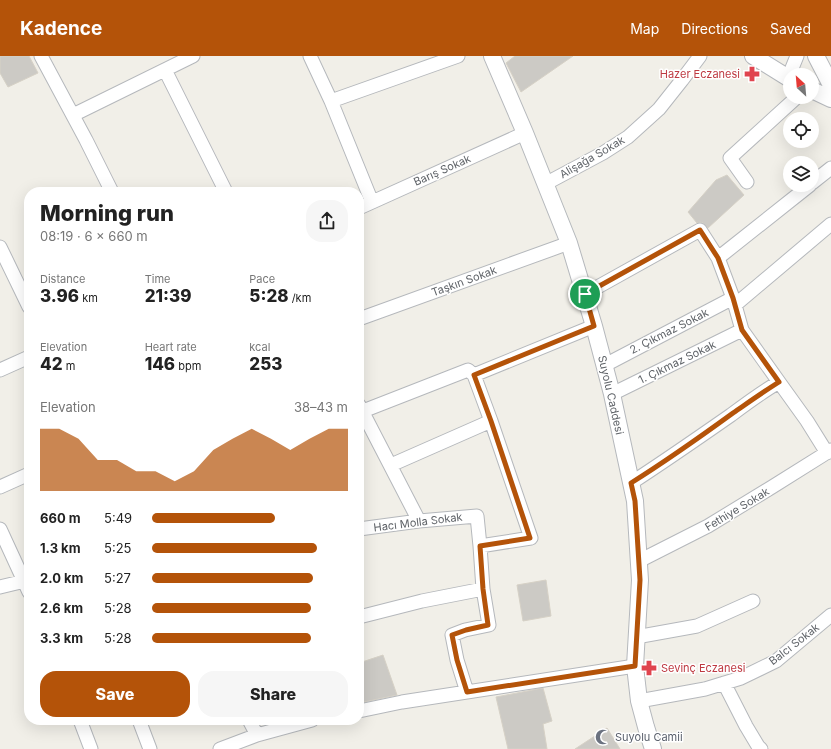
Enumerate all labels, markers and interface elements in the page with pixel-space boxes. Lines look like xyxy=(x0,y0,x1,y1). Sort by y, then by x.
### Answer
text: Kadence xyxy=(20,17,102,40)
text: Map xyxy=(630,20,659,37)
text: Directions xyxy=(681,20,748,37)
text: Saved xyxy=(770,20,811,37)
pharmacy icon: Hazer Eczanesi xyxy=(743,65,761,83)
place label: Hazer Eczanesi xyxy=(660,67,740,81)
north arrow xyxy=(783,68,819,104)
map controls xyxy=(783,68,819,192)
button: locate xyxy=(783,112,819,148)
street label: Alişağa Sokak xyxy=(557,133,627,181)
street label: Barış Sokak xyxy=(411,151,473,189)
button: layers xyxy=(783,156,819,192)
text: Morning run xyxy=(40,200,174,226)
button: share xyxy=(306,200,348,242)
text: 08:19 · 6 × 660 m xyxy=(40,228,148,244)
street label: Taşkın Sokak xyxy=(429,263,499,299)
text: Distance xyxy=(40,272,85,286)
text: Time xyxy=(145,272,170,286)
text: Pace xyxy=(249,272,275,286)
pin xyxy=(568,277,602,311)
icon: arrive xyxy=(574,283,596,305)
text: 3.96 xyxy=(40,286,79,306)
text: 21:39 xyxy=(145,286,191,306)
text: 5:28 xyxy=(249,286,289,306)
text: km xyxy=(79,291,98,305)
text: /km xyxy=(289,291,311,305)
street label: 2. Çıkmaz Sokak xyxy=(627,305,711,357)
street label: 1. Çıkmaz Sokak xyxy=(636,337,718,387)
text: Elevation xyxy=(40,340,87,354)
text: Heart rate xyxy=(145,340,197,354)
text: kcal xyxy=(249,340,270,354)
text: 42 xyxy=(40,354,63,374)
text: 146 xyxy=(145,354,175,374)
text: 253 xyxy=(249,354,282,374)
street label: Suyolu Caddesi xyxy=(595,354,627,436)
text: m xyxy=(63,359,75,373)
text: bpm xyxy=(175,359,201,373)
text: Elevation xyxy=(40,399,96,415)
text: 38–43 m xyxy=(294,399,348,415)
street label: Fethiye Sokak xyxy=(702,484,772,534)
text: 660 m xyxy=(40,510,81,526)
text: 5:49 xyxy=(104,510,132,526)
street label: Hacı Molla Sokak xyxy=(373,510,463,534)
text: 1.3 km xyxy=(40,540,81,556)
text: 5:25 xyxy=(104,540,131,556)
text: 2.0 km xyxy=(40,570,83,586)
text: 5:27 xyxy=(104,570,131,586)
text: 2.6 km xyxy=(40,600,83,616)
text: 5:28 xyxy=(104,600,132,616)
street label: Balcı Sokak xyxy=(766,620,822,668)
text: 3.3 km xyxy=(40,630,83,646)
text: 5:28 xyxy=(104,630,132,646)
pharmacy icon: Sevinç Eczanesi xyxy=(640,659,658,677)
place label: Sevinç Eczanesi xyxy=(661,661,745,675)
button: Save xyxy=(40,671,190,717)
button: Share xyxy=(198,671,348,717)
mosque icon: Suyolu Camii xyxy=(594,728,612,746)
place label: Suyolu Camii xyxy=(615,730,683,744)

